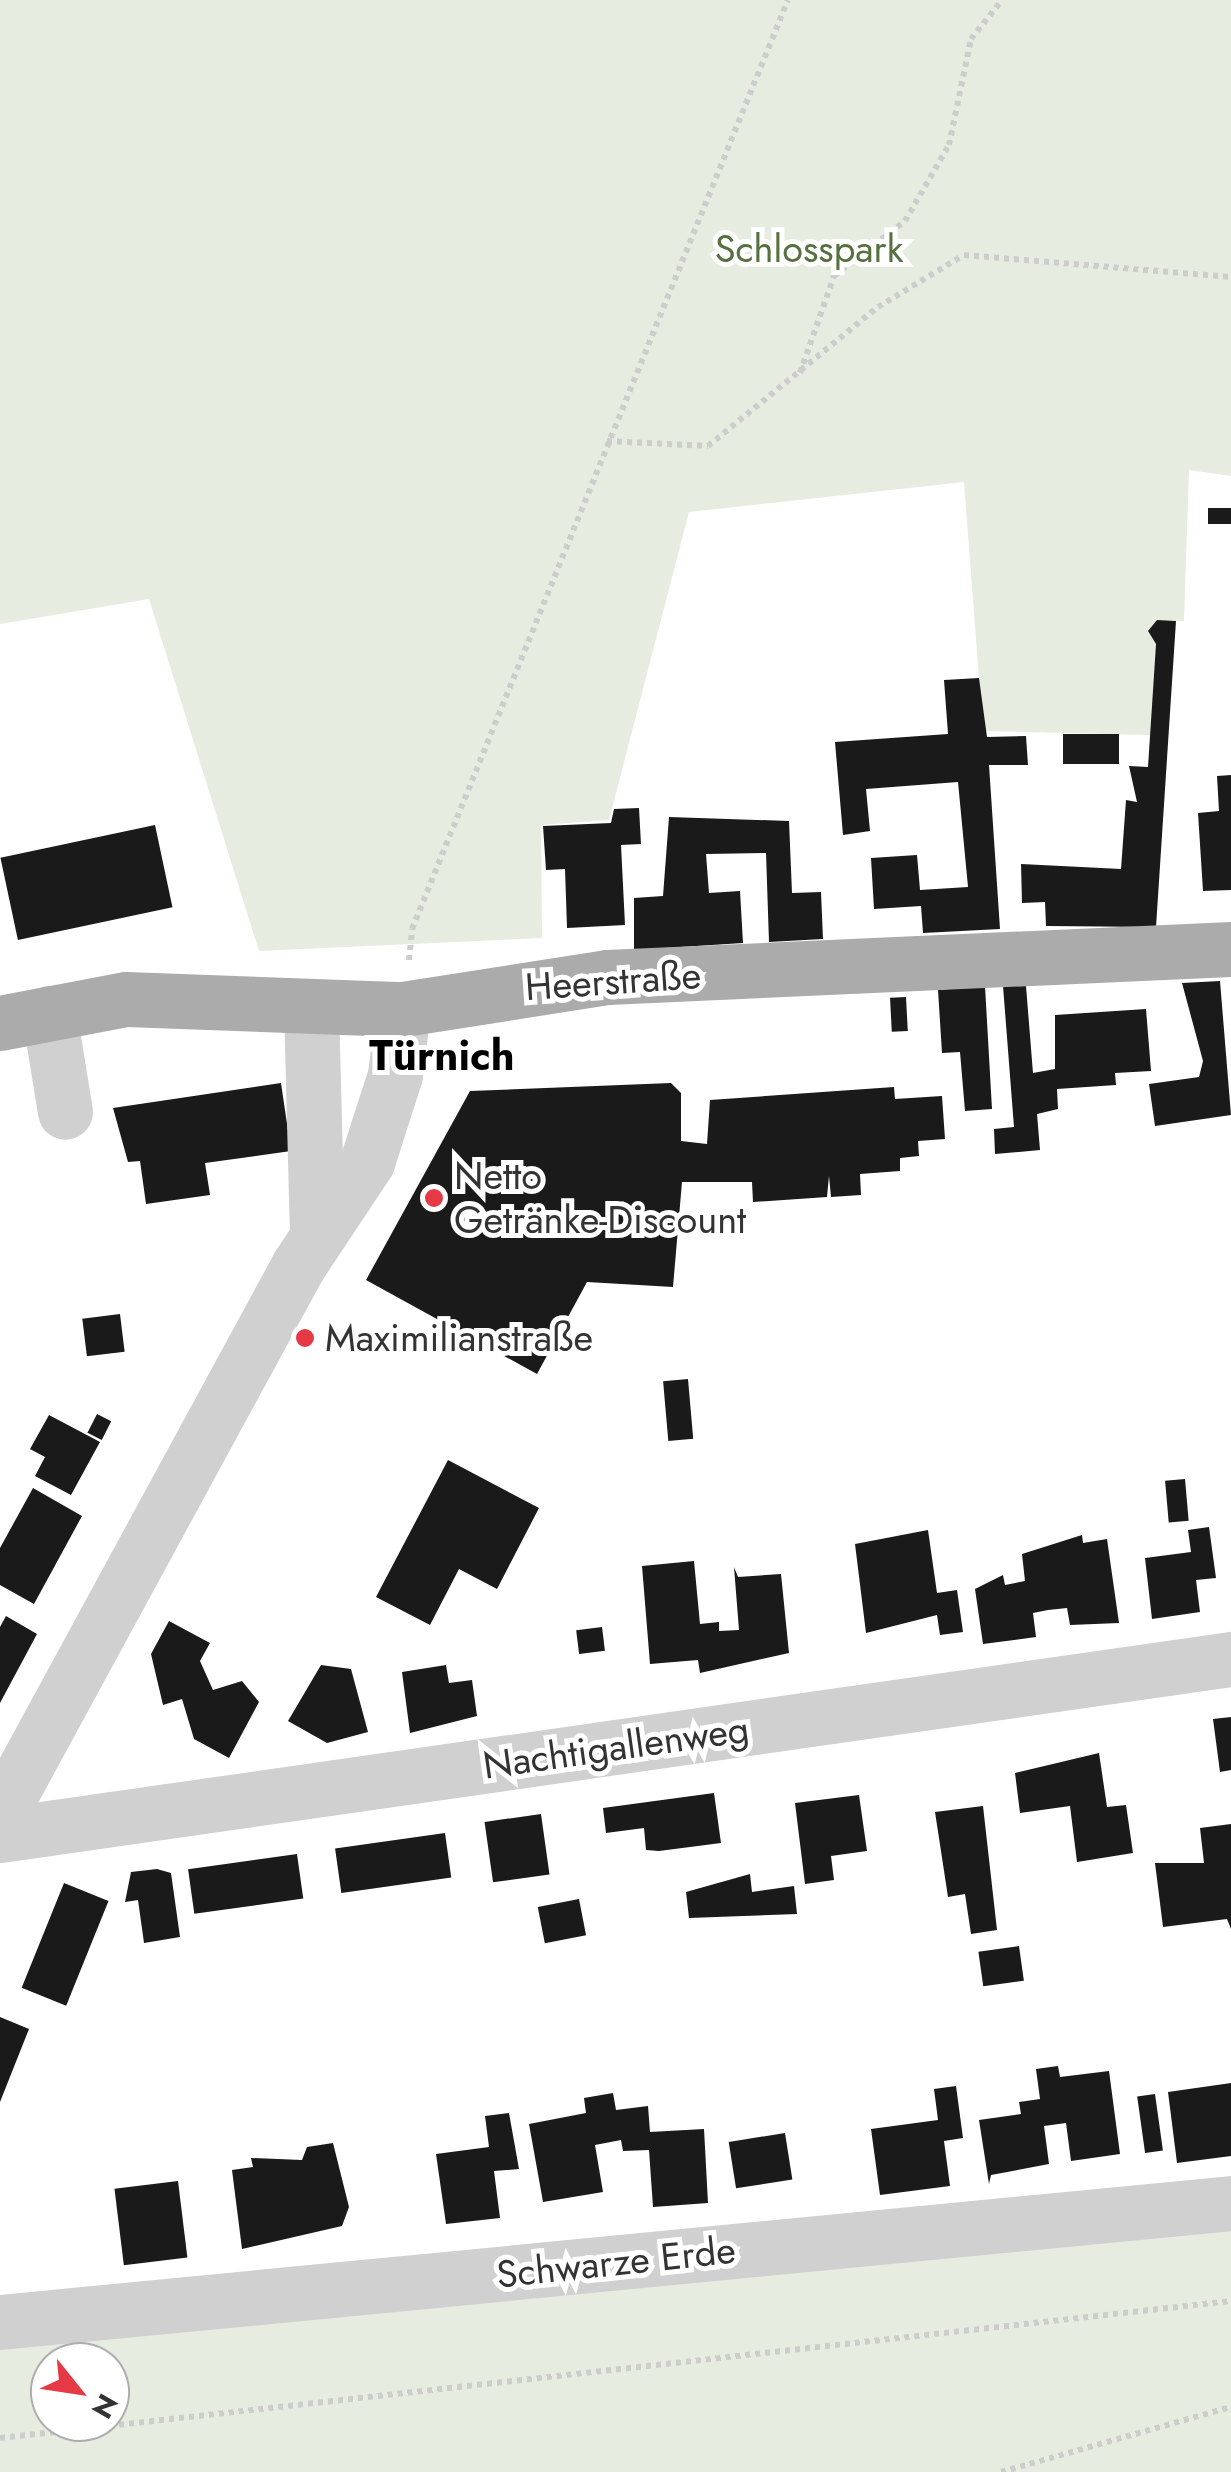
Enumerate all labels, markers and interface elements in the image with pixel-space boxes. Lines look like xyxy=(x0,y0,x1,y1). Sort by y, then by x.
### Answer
park label: Schlosspark xyxy=(715,226,903,272)
street label: Heerstraße xyxy=(524,952,702,1010)
district label: Türnich xyxy=(369,1031,515,1081)
place label: Netto Getränke-Discount xyxy=(454,1153,746,1242)
marker: Netto Getränke-Discount xyxy=(423,1187,445,1209)
place label: Maximilianstraße xyxy=(325,1315,593,1361)
marker: Maximilianstraße xyxy=(294,1327,316,1349)
street label: Nachtigallenweg xyxy=(480,1706,752,1788)
street label: Schwarze Erde xyxy=(494,2227,738,2297)
north arrow xyxy=(30,2342,130,2442)
text: N xyxy=(81,2386,128,2426)

